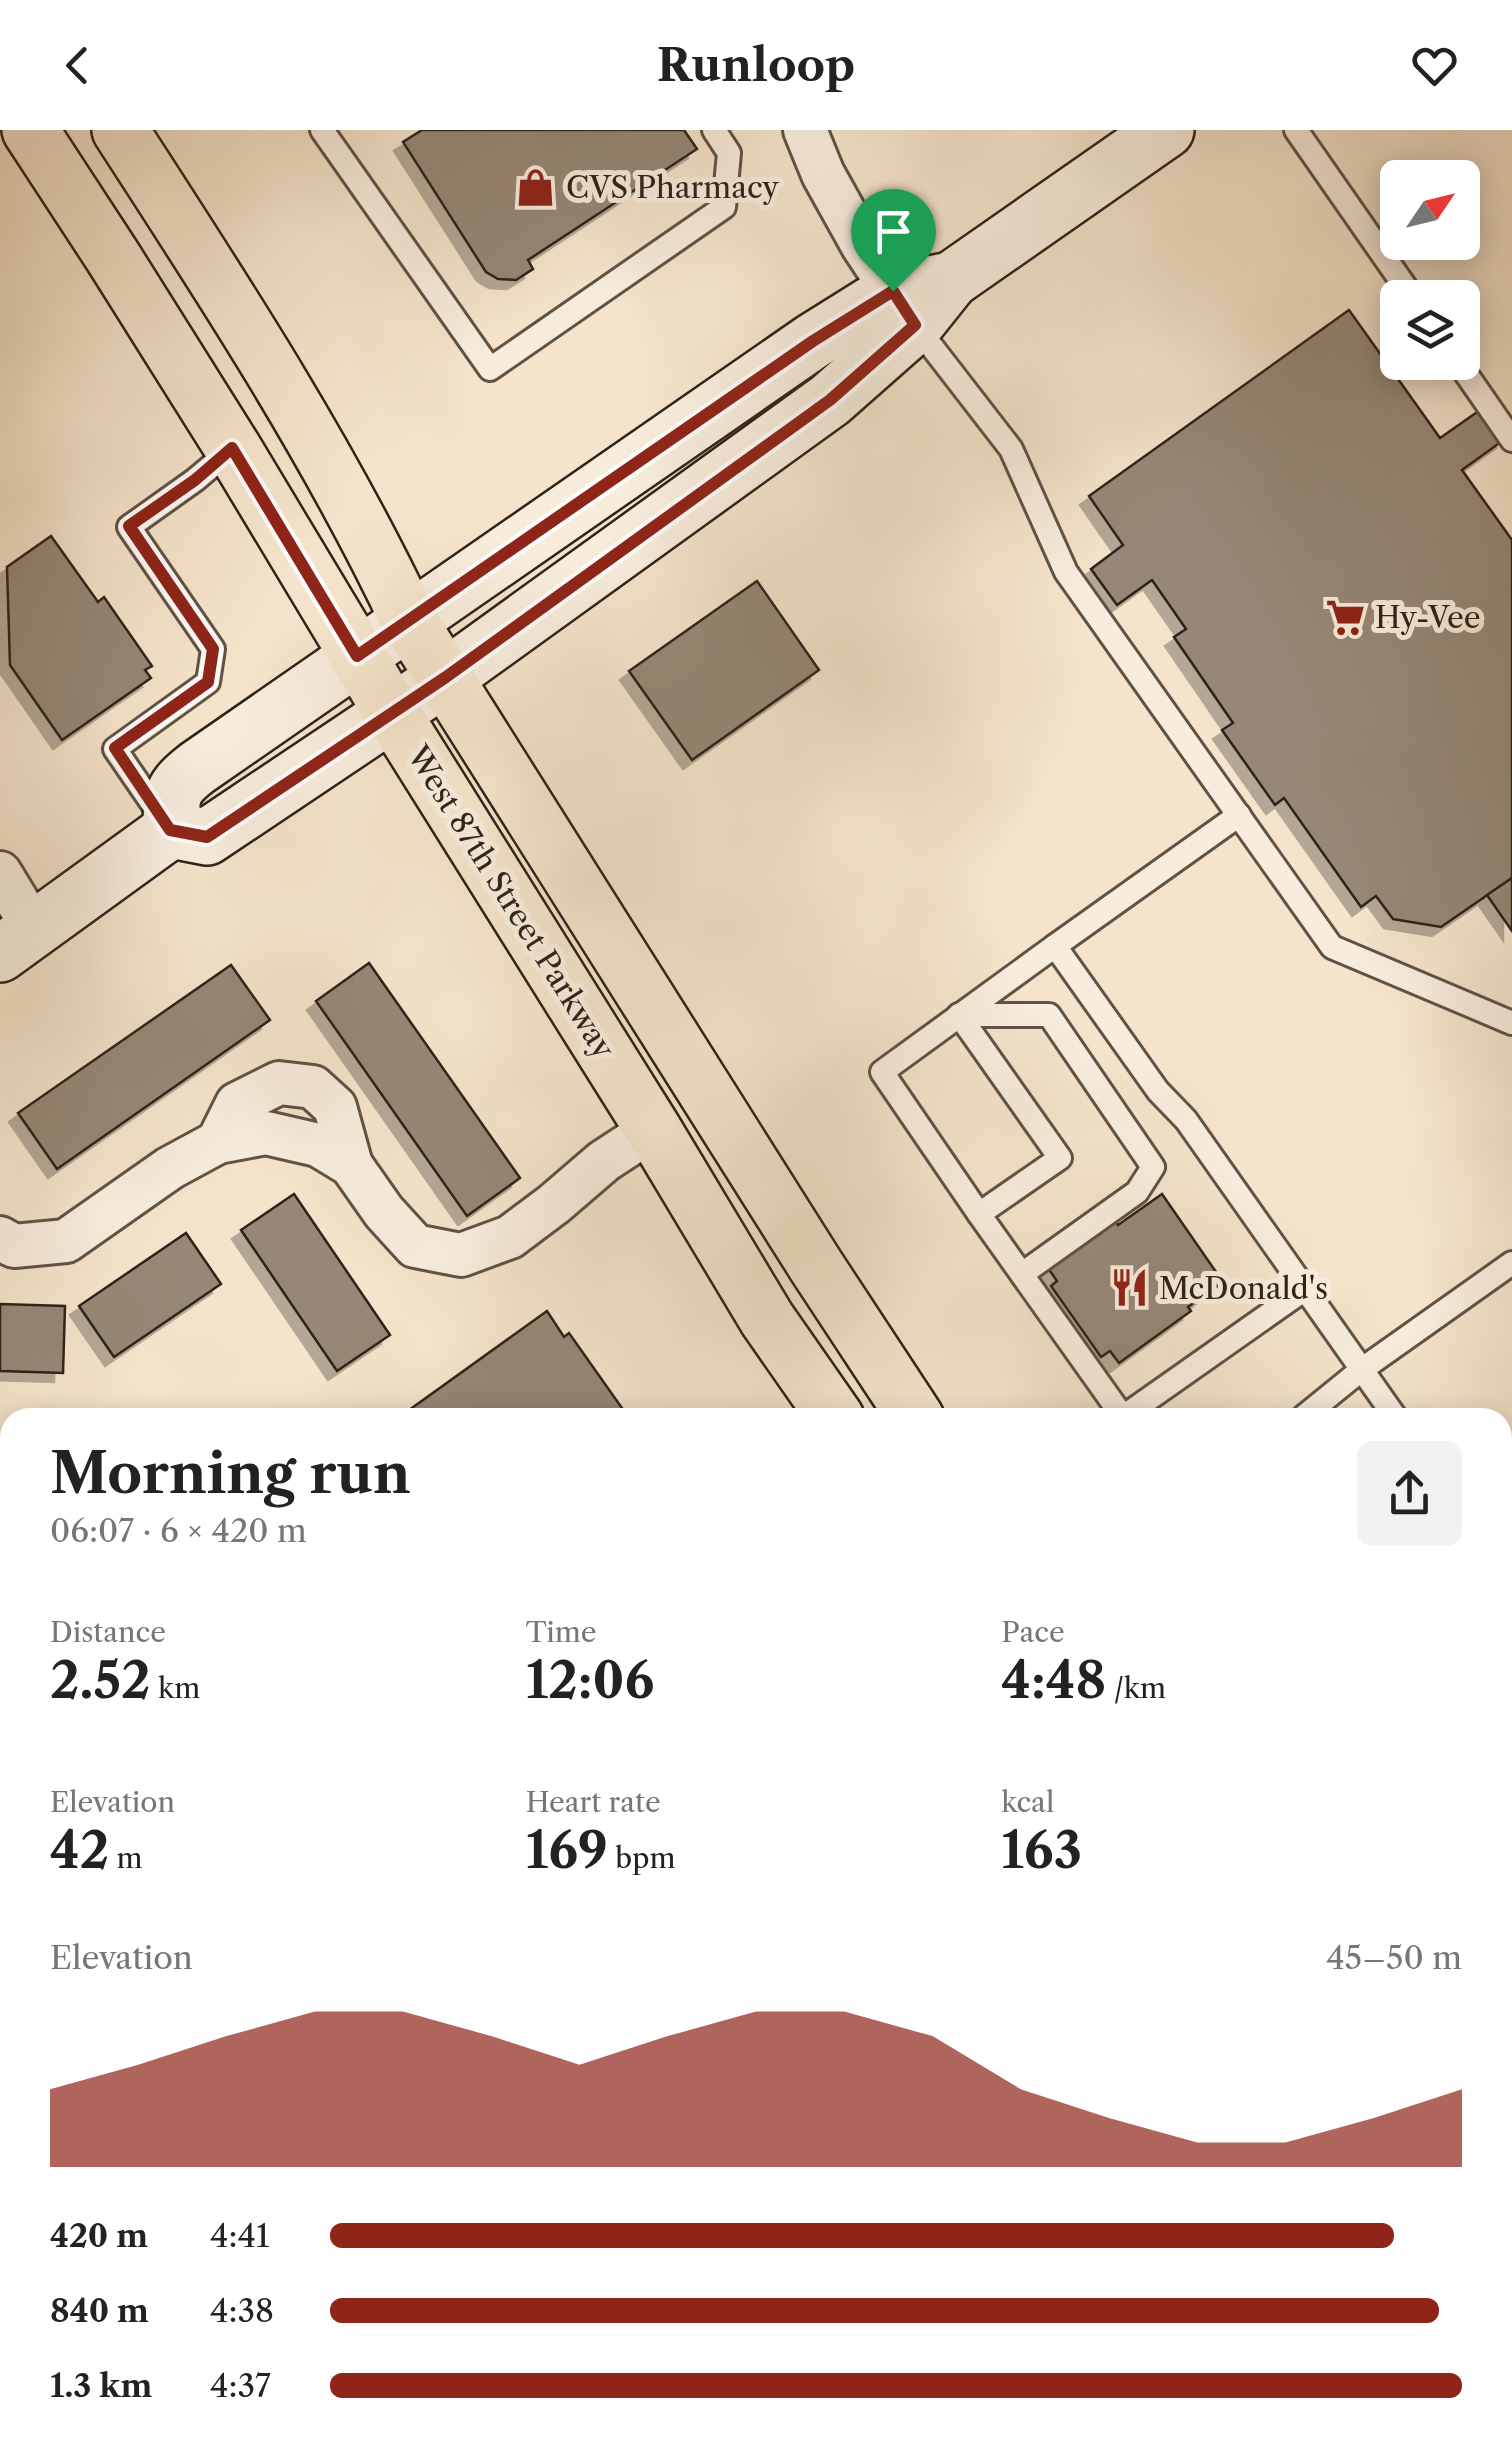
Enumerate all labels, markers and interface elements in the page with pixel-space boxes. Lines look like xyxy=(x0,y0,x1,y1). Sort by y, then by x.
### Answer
text: Runloop xyxy=(657,37,855,93)
icon: back xyxy=(50,38,105,93)
icon: heart xyxy=(1407,38,1462,93)
north arrow xyxy=(1380,160,1480,260)
map controls xyxy=(1380,160,1480,380)
shop icon: CVS Pharmacy xyxy=(515,166,557,208)
place label: CVS Pharmacy xyxy=(566,169,779,206)
pin xyxy=(851,189,936,292)
icon: arrive xyxy=(866,204,921,259)
button: layers xyxy=(1380,280,1480,380)
supermarket icon: Hy-Vee xyxy=(1324,596,1366,638)
place label: Hy-Vee xyxy=(1375,599,1481,636)
street label: West 87th Street Parkway xyxy=(399,738,623,1065)
restaurant icon: McDonald's xyxy=(1108,1267,1150,1309)
place label: McDonald's xyxy=(1159,1270,1328,1307)
text: Morning run xyxy=(50,1440,411,1507)
button: share xyxy=(1357,1441,1462,1546)
text: 06:07 · 6 × 420 m xyxy=(50,1511,307,1550)
text: Distance xyxy=(50,1615,166,1649)
text: Time xyxy=(526,1615,596,1649)
text: Pace xyxy=(1001,1615,1065,1649)
text: 2.52 xyxy=(50,1649,151,1711)
text: 12:06 xyxy=(526,1649,654,1711)
text: 4:48 xyxy=(1001,1649,1106,1711)
text: km xyxy=(151,1671,200,1705)
text: /km xyxy=(1106,1671,1166,1705)
text: Elevation xyxy=(50,1785,175,1819)
text: Heart rate xyxy=(526,1785,661,1819)
text: kcal xyxy=(1001,1785,1054,1819)
text: 42 xyxy=(50,1819,109,1881)
text: 169 xyxy=(526,1819,608,1881)
text: 163 xyxy=(1001,1819,1082,1881)
text: m xyxy=(109,1841,143,1875)
text: bpm xyxy=(608,1841,676,1875)
text: Elevation xyxy=(50,1938,193,1977)
text: 45–50 m xyxy=(1326,1938,1462,1977)
text: 420 m xyxy=(50,2216,148,2255)
text: 4:41 xyxy=(210,2216,269,2255)
text: 840 m xyxy=(50,2291,149,2330)
text: 4:38 xyxy=(210,2291,274,2330)
text: 1.3 km xyxy=(50,2366,152,2405)
text: 4:37 xyxy=(210,2366,271,2405)

